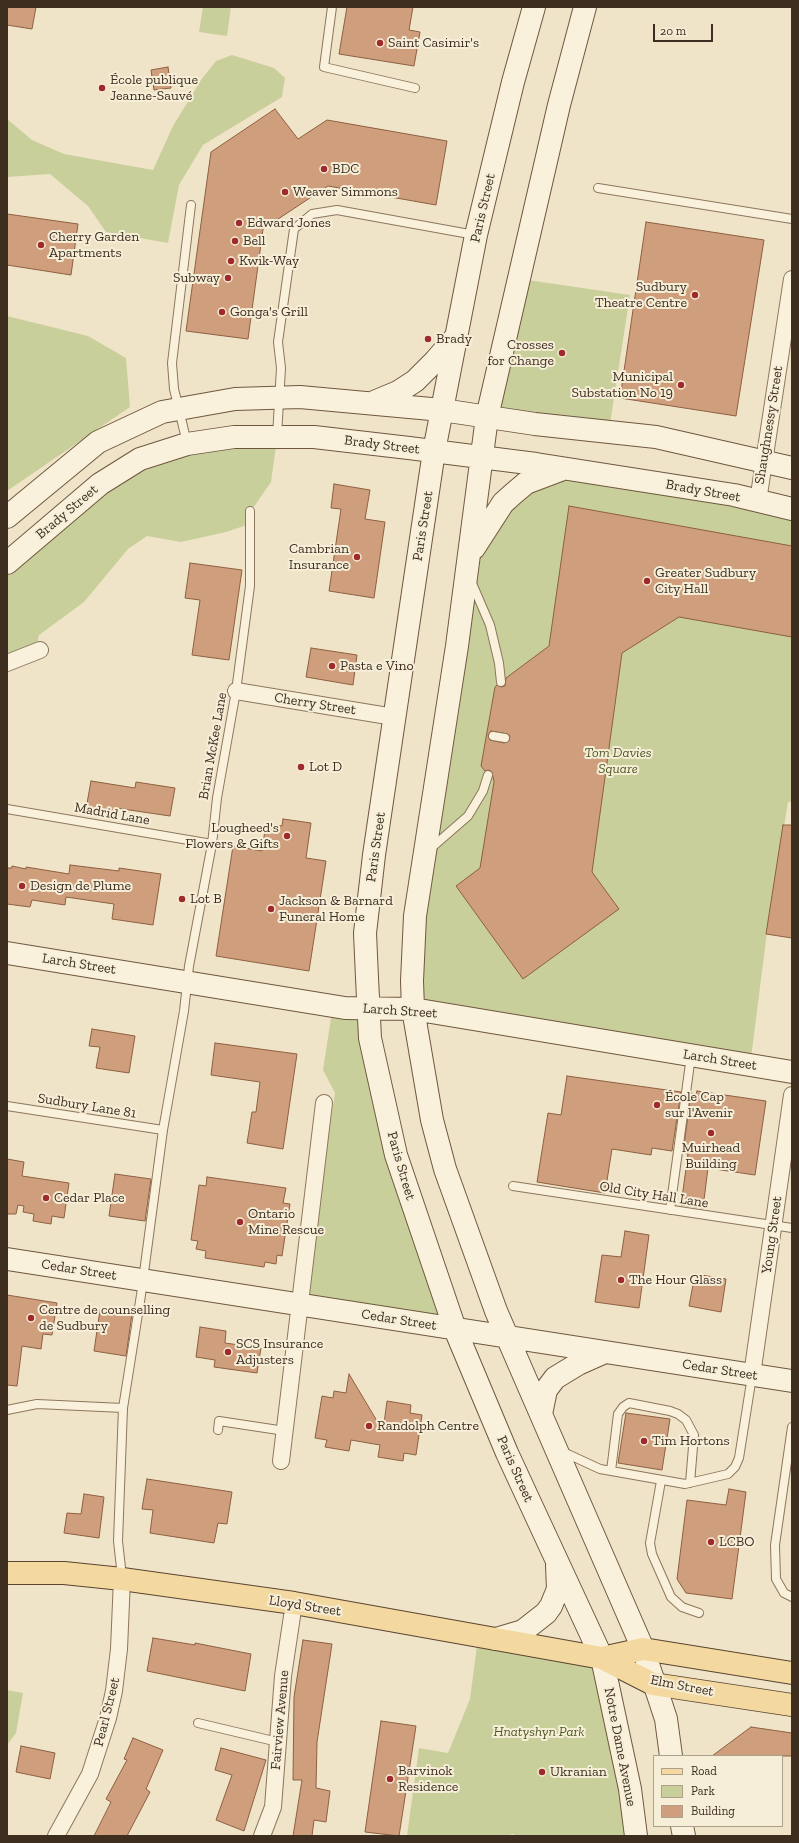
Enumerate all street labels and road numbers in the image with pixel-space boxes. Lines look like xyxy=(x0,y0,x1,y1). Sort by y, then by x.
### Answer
street label: Paris Street xyxy=(467,172,499,244)
street label: Shaughnessy Street xyxy=(751,365,787,485)
street label: Brady Street xyxy=(343,432,421,458)
street label: Brady Street xyxy=(664,476,742,506)
street label: Brady Street xyxy=(33,481,101,543)
street label: Paris Street xyxy=(409,490,437,562)
street label: Cherry Street xyxy=(273,689,357,719)
street label: Brian McKee Lane xyxy=(195,691,231,801)
street label: Madrid Lane xyxy=(73,799,151,829)
street label: Paris Street xyxy=(363,811,389,883)
street label: Larch Street xyxy=(41,950,117,978)
street label: Larch Street xyxy=(362,1000,438,1022)
street label: Larch Street xyxy=(682,1046,758,1074)
street label: Sudbury Lane 81 xyxy=(36,1090,138,1122)
street label: Paris Street xyxy=(383,1130,419,1202)
street label: Old City Hall Lane xyxy=(598,1178,710,1212)
street label: Young Street xyxy=(758,1195,786,1275)
street label: Cedar Street xyxy=(40,1256,118,1284)
street label: Cedar Street xyxy=(360,1306,438,1334)
street label: Cedar Street xyxy=(681,1356,759,1384)
street label: Paris Street xyxy=(493,1433,537,1505)
street label: Lloyd Street xyxy=(268,1592,342,1620)
street label: Fairview Avenue xyxy=(267,1669,293,1771)
street label: Elm Street xyxy=(649,1672,715,1700)
street label: Pearl Street xyxy=(90,1676,124,1748)
street label: Notre Dame Avenue xyxy=(600,1686,640,1808)

